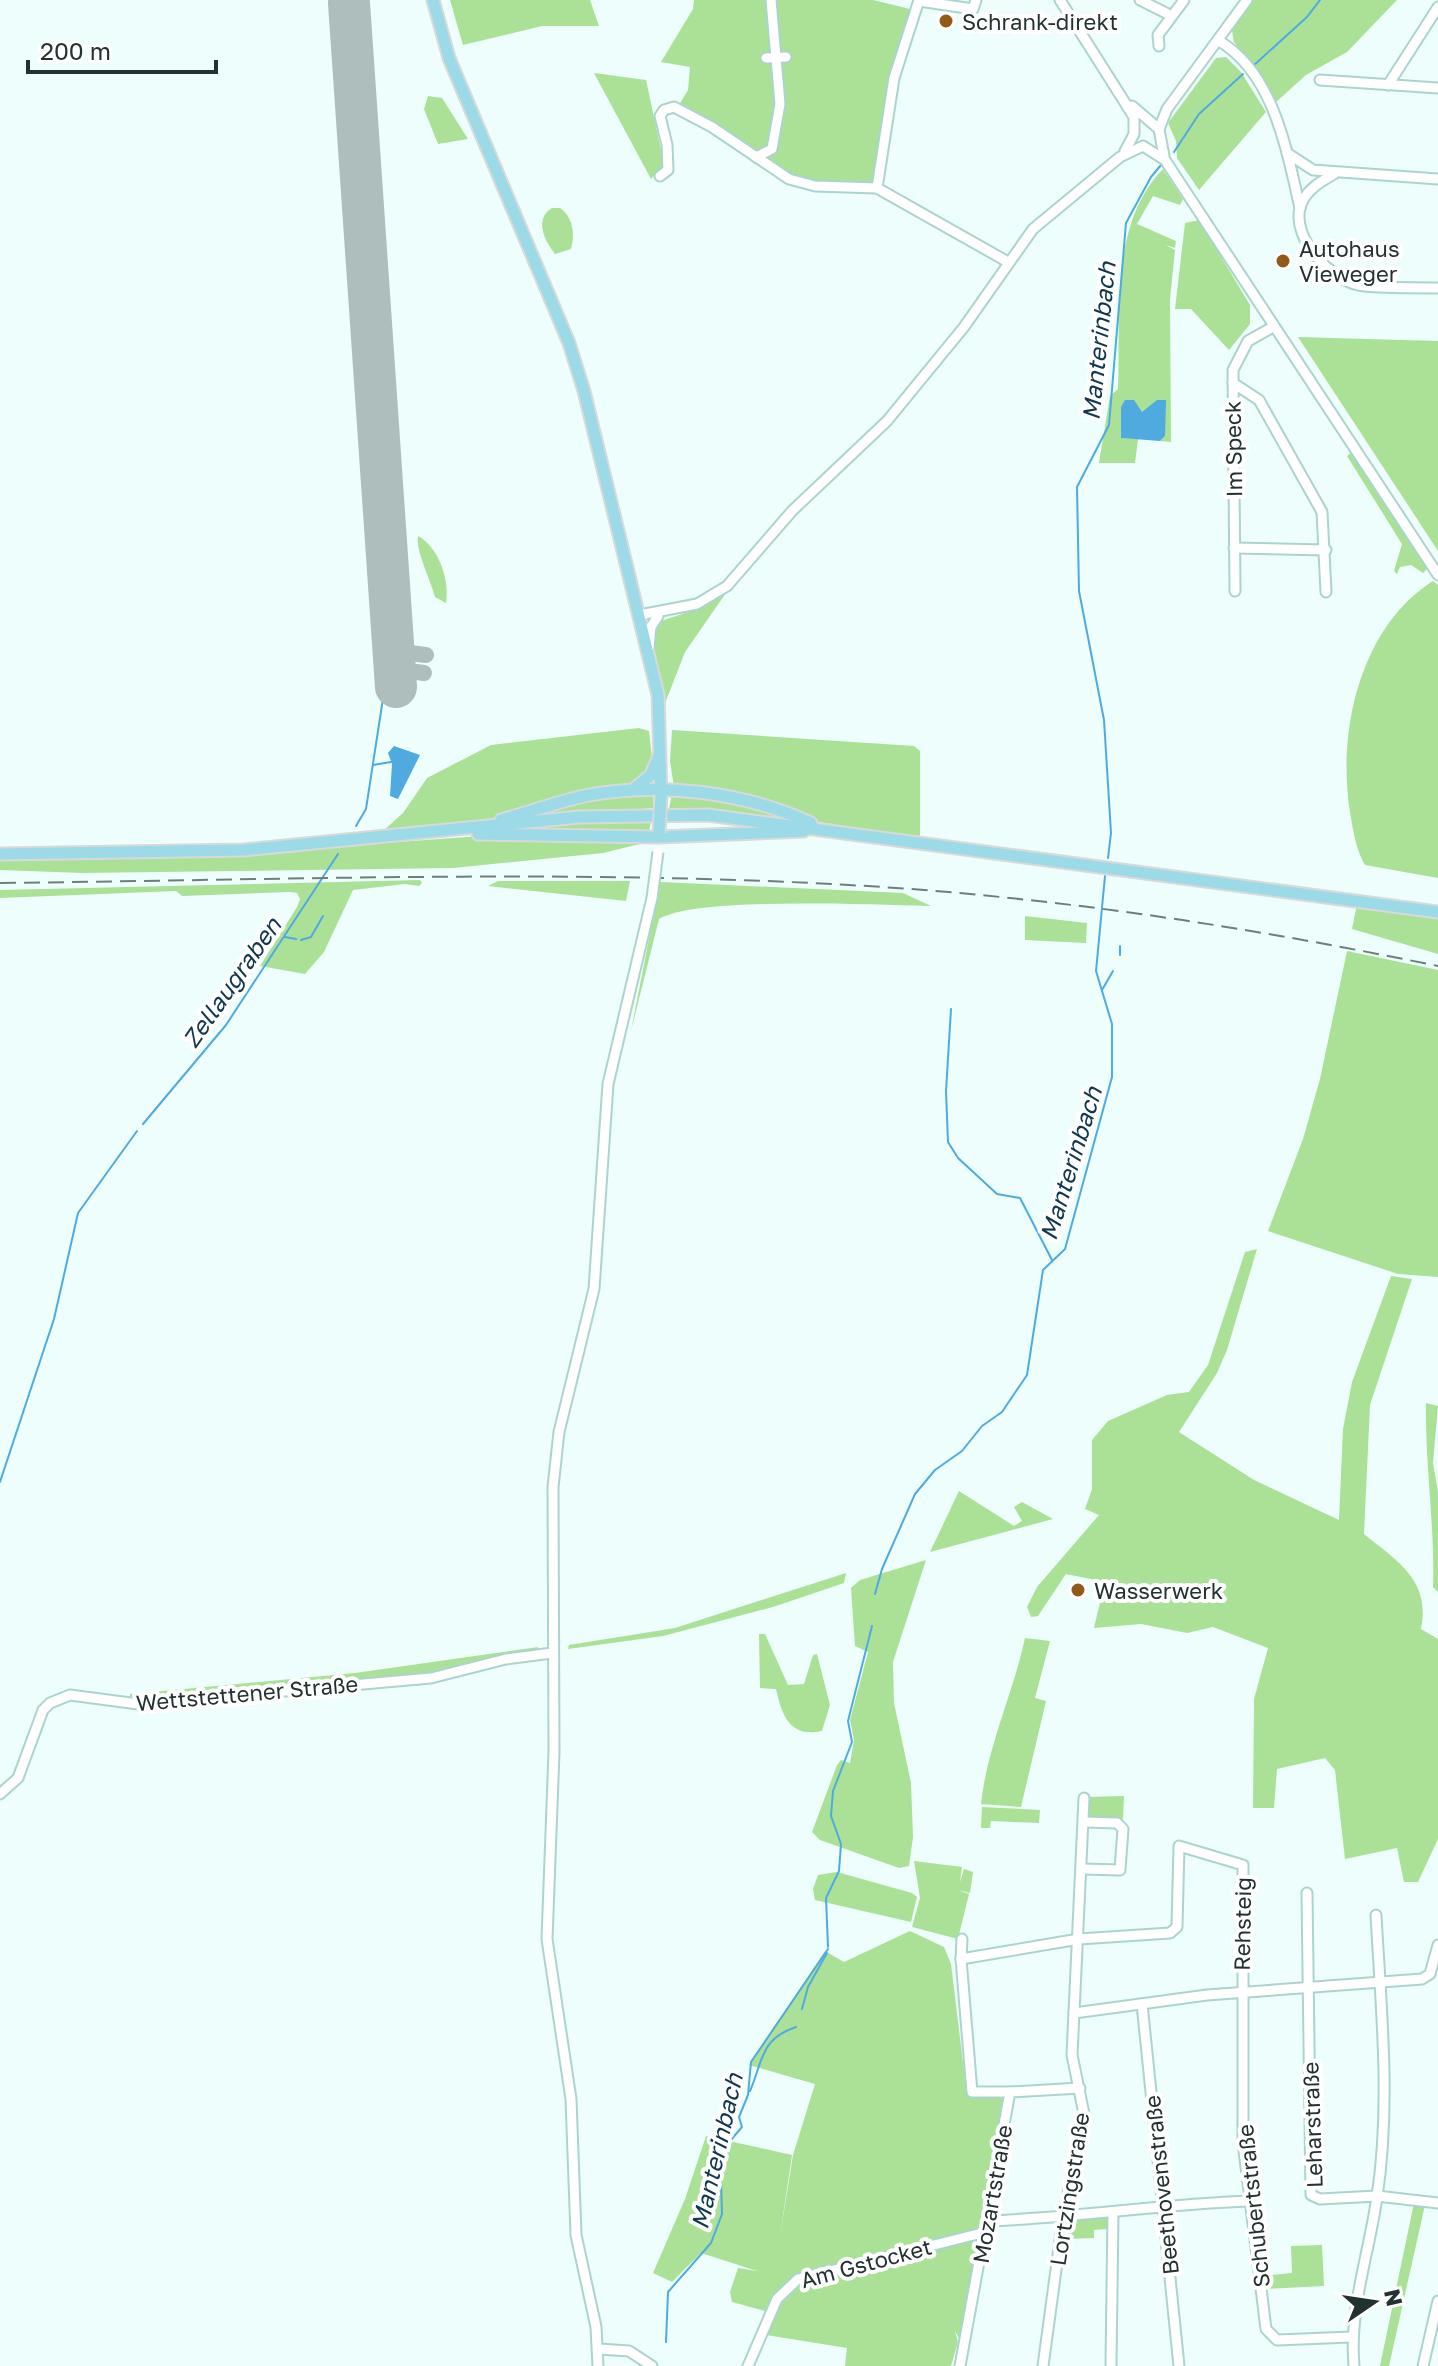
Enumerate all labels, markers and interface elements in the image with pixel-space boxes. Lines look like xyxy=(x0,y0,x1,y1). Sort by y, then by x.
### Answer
place label: Schrank-direkt xyxy=(962,8,1118,35)
marker: Schrank-direkt xyxy=(937,12,955,30)
scale bar xyxy=(28,24,216,74)
text: 200 m xyxy=(40,36,111,65)
place label: Autohaus Vieweger xyxy=(1299,235,1400,287)
marker: Autohaus Vieweger xyxy=(1274,252,1292,270)
water label: Manterinbach xyxy=(1075,259,1121,422)
street label: Im Speck xyxy=(1219,400,1247,498)
water label: Zellaugraben xyxy=(175,910,288,1053)
water label: Manterinbach xyxy=(1033,1082,1107,1243)
place label: Wasserwerk xyxy=(1094,1577,1223,1604)
marker: Wasserwerk xyxy=(1069,1581,1087,1599)
street label: Wettstettener Straße xyxy=(135,1670,359,1716)
street label: Rehsteig xyxy=(1228,1877,1256,1971)
street label: Leharstraße xyxy=(1296,2061,1328,2189)
water label: Manterinbach xyxy=(684,2069,748,2232)
street label: Beethovenstraße xyxy=(1138,2094,1184,2276)
street label: Lortzingstraße xyxy=(1044,2110,1094,2268)
street label: Mozartstraße xyxy=(967,2123,1017,2265)
street label: Schubertstraße xyxy=(1231,2123,1275,2289)
street label: Am Gstocket xyxy=(798,2233,934,2293)
north arrow xyxy=(1334,2262,1414,2342)
text: N xyxy=(1379,2286,1409,2309)

